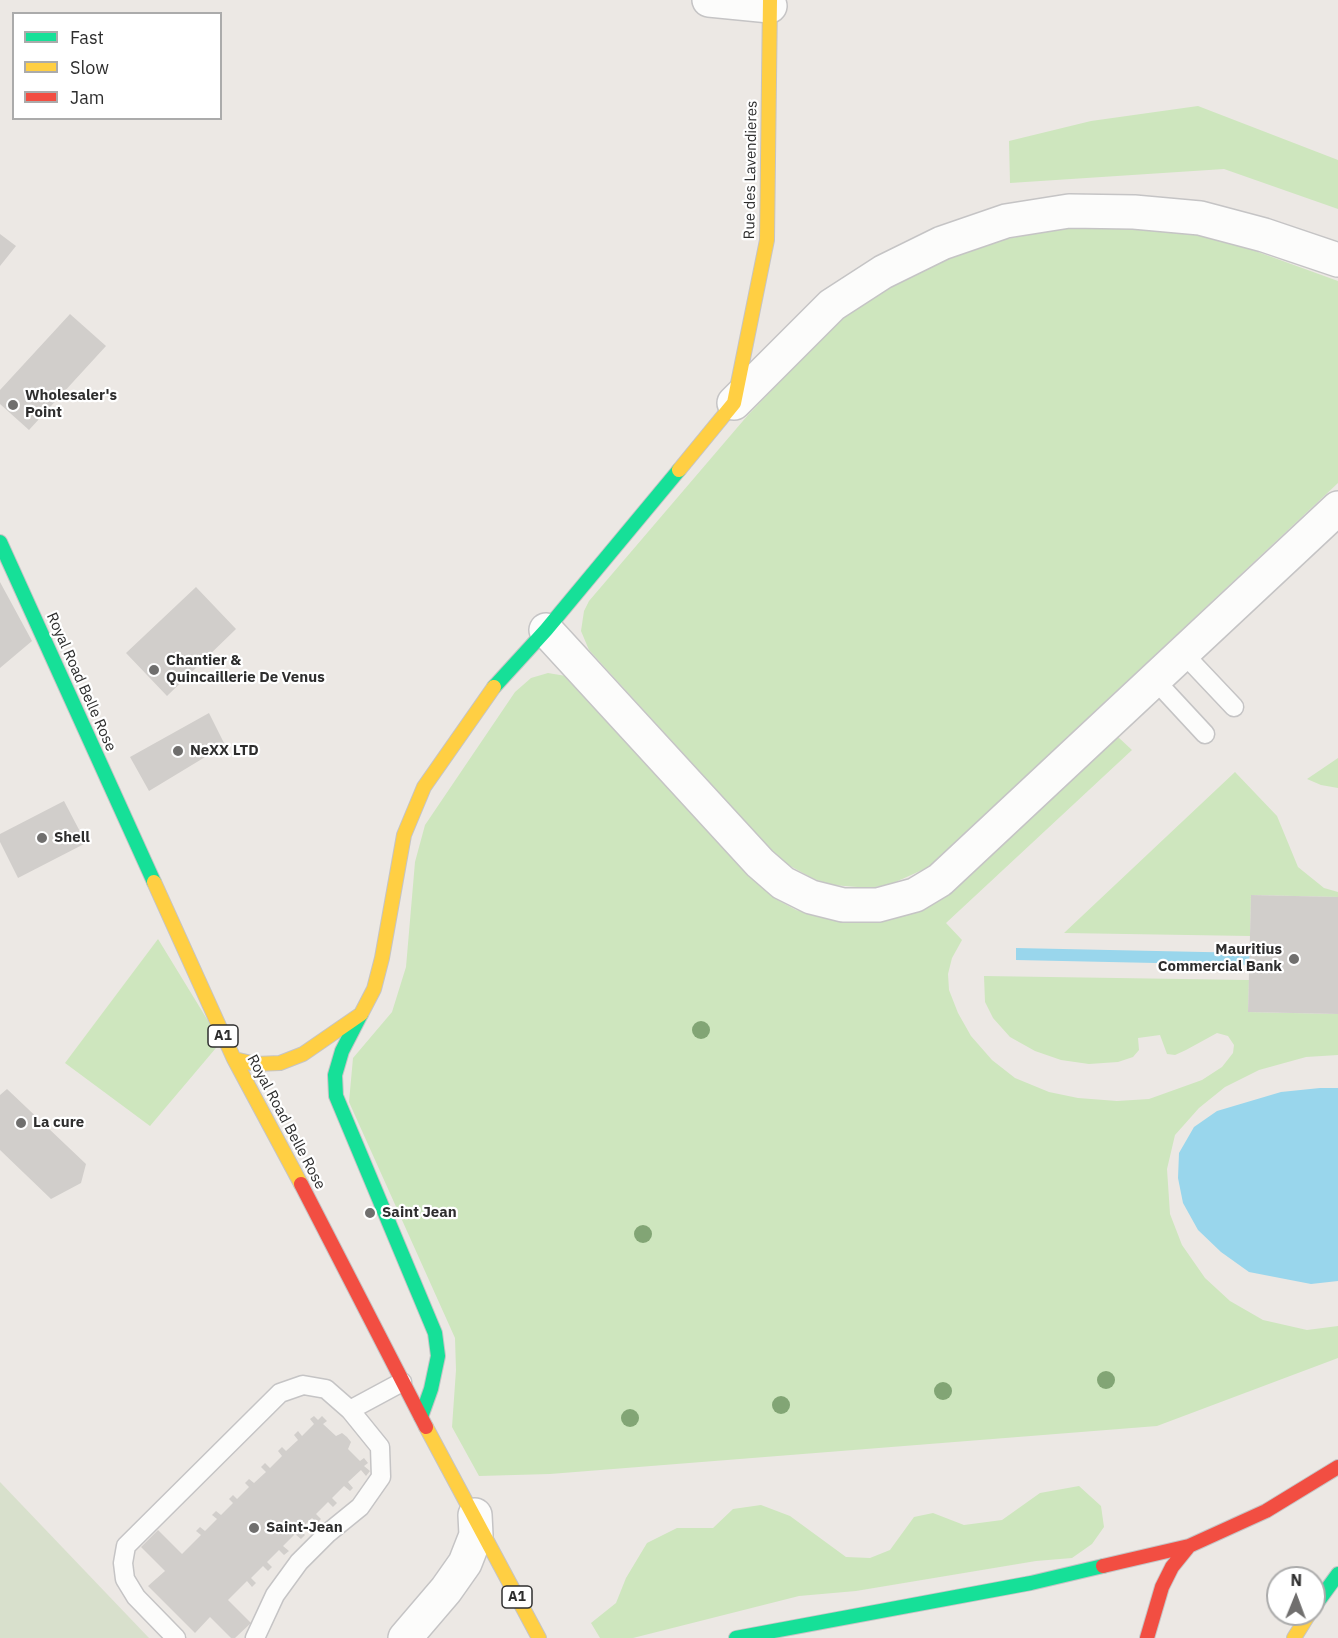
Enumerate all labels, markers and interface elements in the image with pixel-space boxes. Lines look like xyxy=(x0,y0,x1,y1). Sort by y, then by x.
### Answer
legend xyxy=(12,12,222,120)
text: Fast xyxy=(70,26,104,49)
text: Slow xyxy=(70,56,109,79)
text: Jam xyxy=(70,86,105,109)
street label: Rue des Lavendieres xyxy=(741,100,761,240)
place label: Wholesaler's Point xyxy=(25,387,117,422)
marker: Wholesaler's Point xyxy=(6,398,20,412)
street label: Royal Road Belle Rose xyxy=(42,610,120,754)
place label: Chantier & Quincaillerie De Venus xyxy=(166,652,325,687)
marker: Chantier & Quincaillerie De Venus xyxy=(147,663,161,677)
place label: NeXX LTD xyxy=(190,742,259,760)
marker: NeXX LTD xyxy=(171,744,185,758)
place label: Shell xyxy=(54,829,90,847)
marker: Shell xyxy=(35,831,49,845)
place label: Mauritius Commercial Bank xyxy=(1158,941,1282,976)
marker: Mauritius Commercial Bank xyxy=(1287,952,1301,966)
road number: A1 xyxy=(208,1025,238,1047)
street label: Royal Road Belle Rose xyxy=(243,1052,329,1192)
place label: La cure xyxy=(33,1114,84,1132)
marker: La cure xyxy=(14,1116,28,1130)
place label: Saint Jean xyxy=(382,1204,457,1222)
marker: Saint Jean xyxy=(363,1206,377,1220)
place label: Saint-Jean xyxy=(266,1519,343,1537)
marker: Saint-Jean xyxy=(247,1521,261,1535)
north arrow xyxy=(1266,1566,1326,1626)
text: N xyxy=(1290,1570,1302,1590)
road number: A1 xyxy=(502,1586,532,1608)

